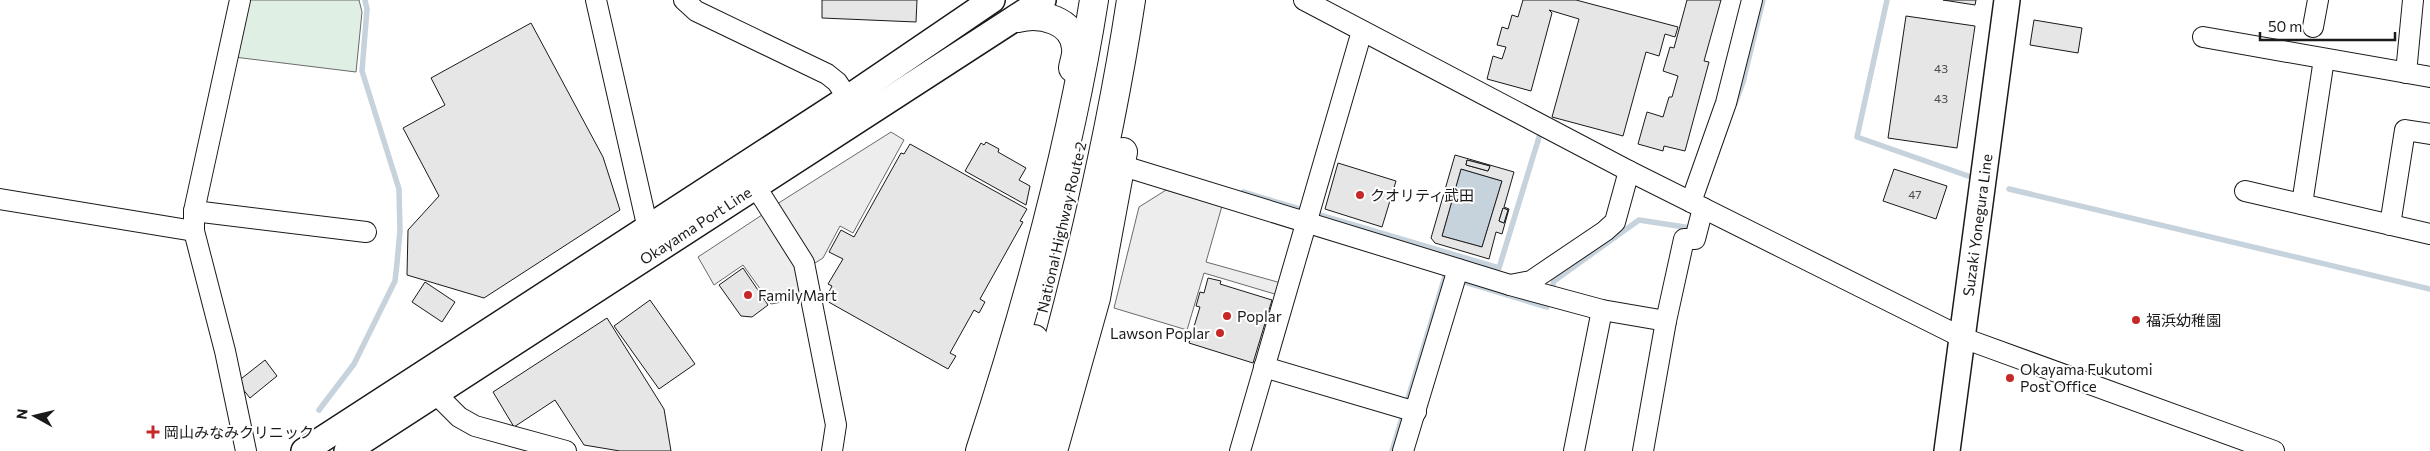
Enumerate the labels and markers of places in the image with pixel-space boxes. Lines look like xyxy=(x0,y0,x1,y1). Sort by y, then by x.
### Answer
place label: クオリティ武田 xyxy=(1370,186,1474,204)
marker: クオリティ武田 xyxy=(1354,189,1366,201)
place label: FamilyMart xyxy=(758,286,837,304)
marker: FamilyMart xyxy=(742,289,754,301)
place label: Poplar xyxy=(1237,307,1282,325)
marker: Poplar xyxy=(1221,310,1233,322)
place label: 福浜幼稚園 xyxy=(2146,311,2221,329)
marker: 福浜幼稚園 xyxy=(2130,314,2142,326)
place label: Lawson Poplar xyxy=(1110,324,1210,342)
marker: Lawson Poplar xyxy=(1214,327,1226,339)
place label: Okayama Fukutomi Post Office xyxy=(2020,360,2153,395)
marker: Okayama Fukutomi Post Office xyxy=(2004,372,2016,384)
place label: 岡山みなみクリニック xyxy=(164,423,314,441)
marker: 岡山みなみクリニック xyxy=(146,425,160,439)

